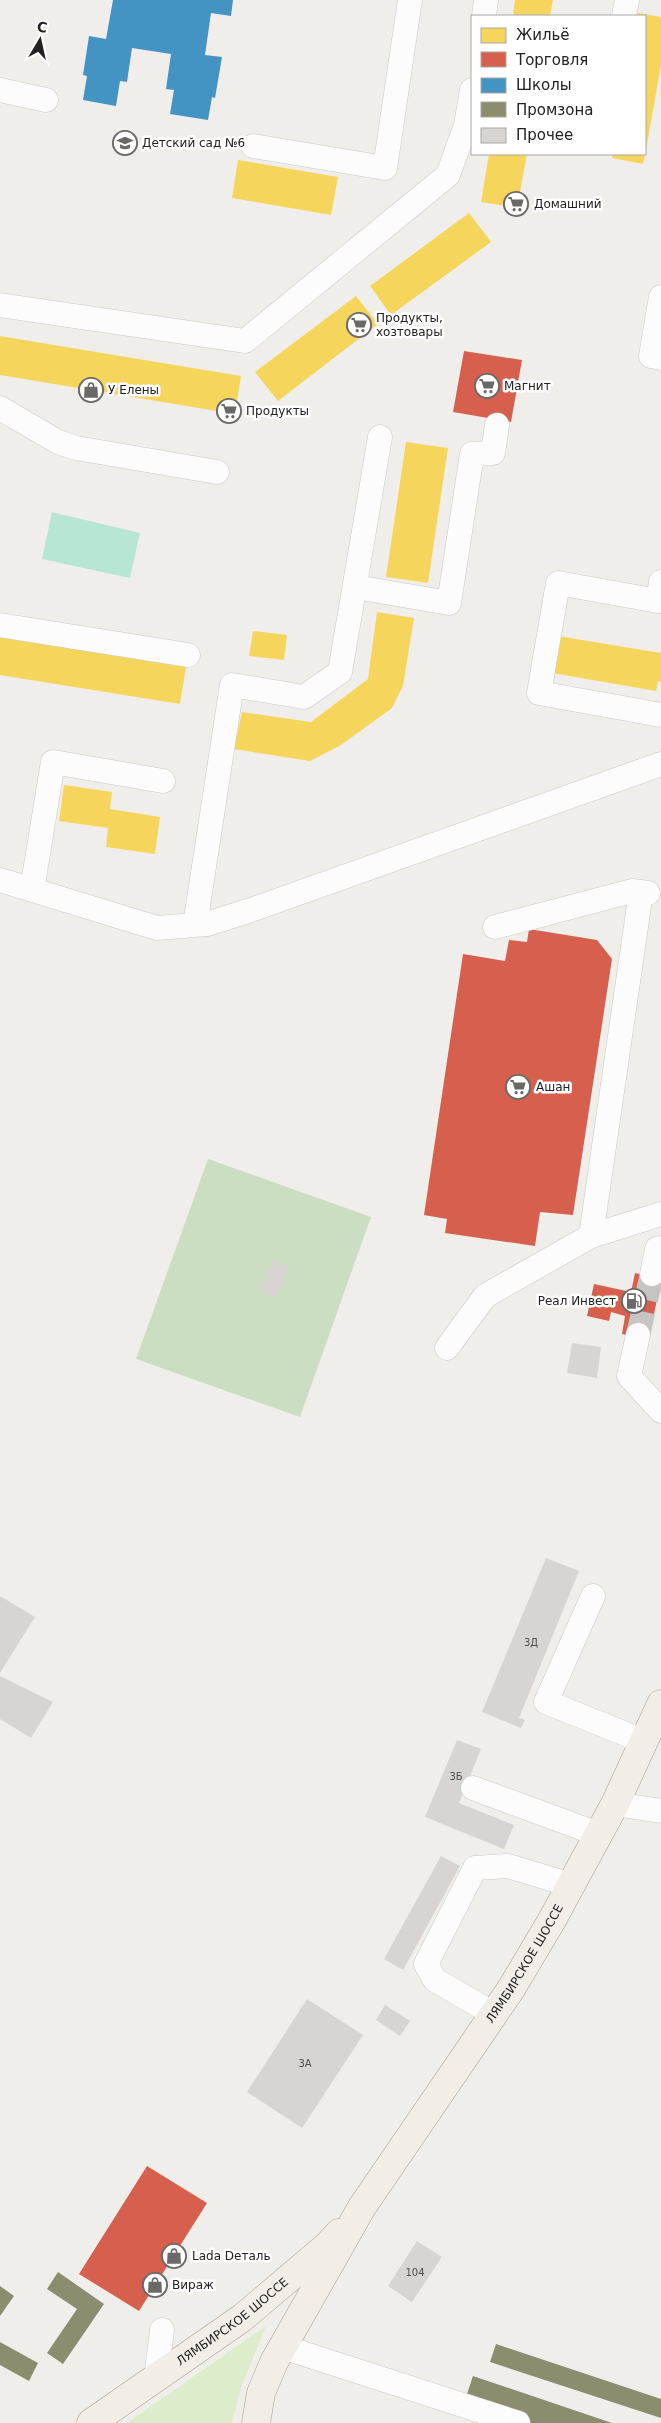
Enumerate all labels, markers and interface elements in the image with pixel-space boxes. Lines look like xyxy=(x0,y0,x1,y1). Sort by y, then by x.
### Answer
north arrow xyxy=(15,15,65,65)
legend xyxy=(471,15,646,155)
text: С xyxy=(36,18,48,36)
text: Жильё xyxy=(516,26,570,44)
text: Торговля xyxy=(515,51,588,69)
text: Школы xyxy=(516,76,572,94)
text: Промзона xyxy=(516,101,593,119)
text: Прочее xyxy=(516,126,573,144)
school or university icon: Детский сад №6 xyxy=(112,130,138,156)
place label: Детский сад №6 xyxy=(142,136,245,150)
supermarket icon: Домашний xyxy=(503,191,529,217)
place label: Домашний xyxy=(534,197,602,211)
place label: Продукты, хозтовары xyxy=(376,311,443,339)
supermarket icon: Продукты, хозтовары xyxy=(346,312,372,338)
supermarket icon: Магнит xyxy=(474,373,500,399)
shop icon: У Елены xyxy=(78,377,104,403)
place label: Магнит xyxy=(504,379,551,393)
place label: У Елены xyxy=(108,383,159,397)
supermarket icon: Продукты xyxy=(216,398,242,424)
place label: Продукты xyxy=(246,404,309,418)
supermarket icon: Ашан xyxy=(505,1074,531,1100)
place label: Ашан xyxy=(536,1080,570,1094)
fuel station icon: Реал Инвест xyxy=(621,1288,647,1314)
place label: Реал Инвест xyxy=(538,1294,616,1308)
house number: 3Д xyxy=(524,1637,538,1648)
house number: 3Б xyxy=(449,1771,463,1782)
street label: ЛЯМБИРСКОЕ ШОССЕ xyxy=(483,1902,566,2026)
house number: 3А xyxy=(298,2058,312,2069)
shop icon: Lada Dеталь xyxy=(161,2243,187,2269)
place label: Lada Dеталь xyxy=(192,2249,271,2263)
house number: 104 xyxy=(405,2267,425,2278)
shop icon: Вираж xyxy=(142,2272,168,2298)
street label: ЛЯМБИРСКОЕ ШОССЕ xyxy=(174,2275,291,2368)
place label: Вираж xyxy=(172,2278,214,2292)

